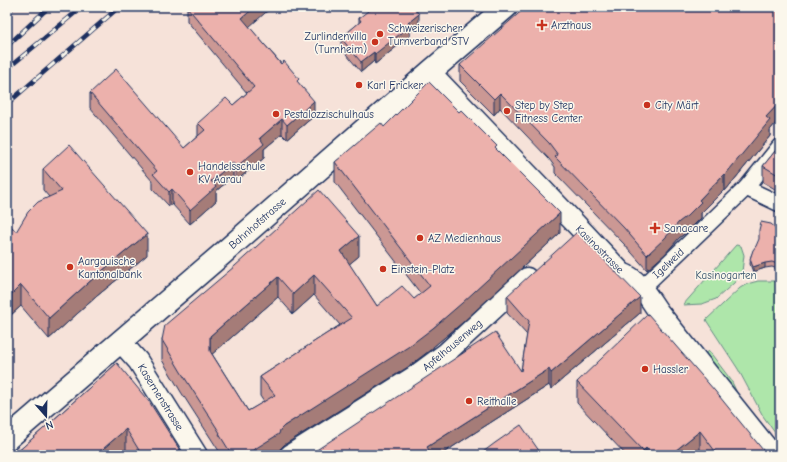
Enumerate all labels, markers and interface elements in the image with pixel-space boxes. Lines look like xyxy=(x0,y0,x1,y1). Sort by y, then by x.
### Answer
marker: Arzthaus xyxy=(536,19,548,31)
place label: Arzthaus xyxy=(551,19,592,32)
place label: Schweizerischer Turnverband STV xyxy=(388,22,469,48)
marker: Schweizerischer Turnverband STV xyxy=(375,29,385,39)
place label: Zurlindenvilla (Turnheim) xyxy=(305,30,367,56)
marker: Zurlindenvilla (Turnheim) xyxy=(370,37,380,47)
place label: Karl Fricker xyxy=(367,79,423,92)
marker: Karl Fricker xyxy=(354,80,364,90)
place label: Step by Step Fitness Center xyxy=(515,99,583,125)
place label: City Märt xyxy=(655,99,699,112)
marker: City Märt xyxy=(642,100,652,110)
marker: Step by Step Fitness Center xyxy=(502,106,512,116)
place label: Pestalozzischulhaus xyxy=(284,108,374,121)
marker: Pestalozzischulhaus xyxy=(271,109,281,119)
place label: Handelsschule KV Aarau xyxy=(198,160,266,186)
marker: Handelsschule KV Aarau xyxy=(185,167,195,177)
street label: Bahnhofstrasse xyxy=(226,195,289,252)
marker: Sanacare xyxy=(649,222,661,234)
place label: Sanacare xyxy=(664,222,709,235)
street label: Kasinostrasse xyxy=(573,223,627,277)
place label: AZ Medienhaus xyxy=(428,232,501,245)
marker: AZ Medienhaus xyxy=(415,233,425,243)
street label: Igelweid xyxy=(650,245,687,281)
place label: Aargauische Kantonalbank xyxy=(78,255,142,281)
marker: Aargauische Kantonalbank xyxy=(65,262,75,272)
place label: Einstein-Platz xyxy=(391,263,455,276)
marker: Einstein-Platz xyxy=(378,264,388,274)
park label: Kasinogarten xyxy=(695,269,757,282)
street label: Apfelhausenweg xyxy=(420,317,485,374)
street label: Kasernenstrasse xyxy=(135,362,187,433)
place label: Hassler xyxy=(653,363,689,376)
marker: Hassler xyxy=(640,364,650,374)
place label: Reithalle xyxy=(477,395,517,408)
north arrow xyxy=(26,396,66,436)
marker: Reithalle xyxy=(464,396,474,406)
text: N xyxy=(44,418,55,432)

